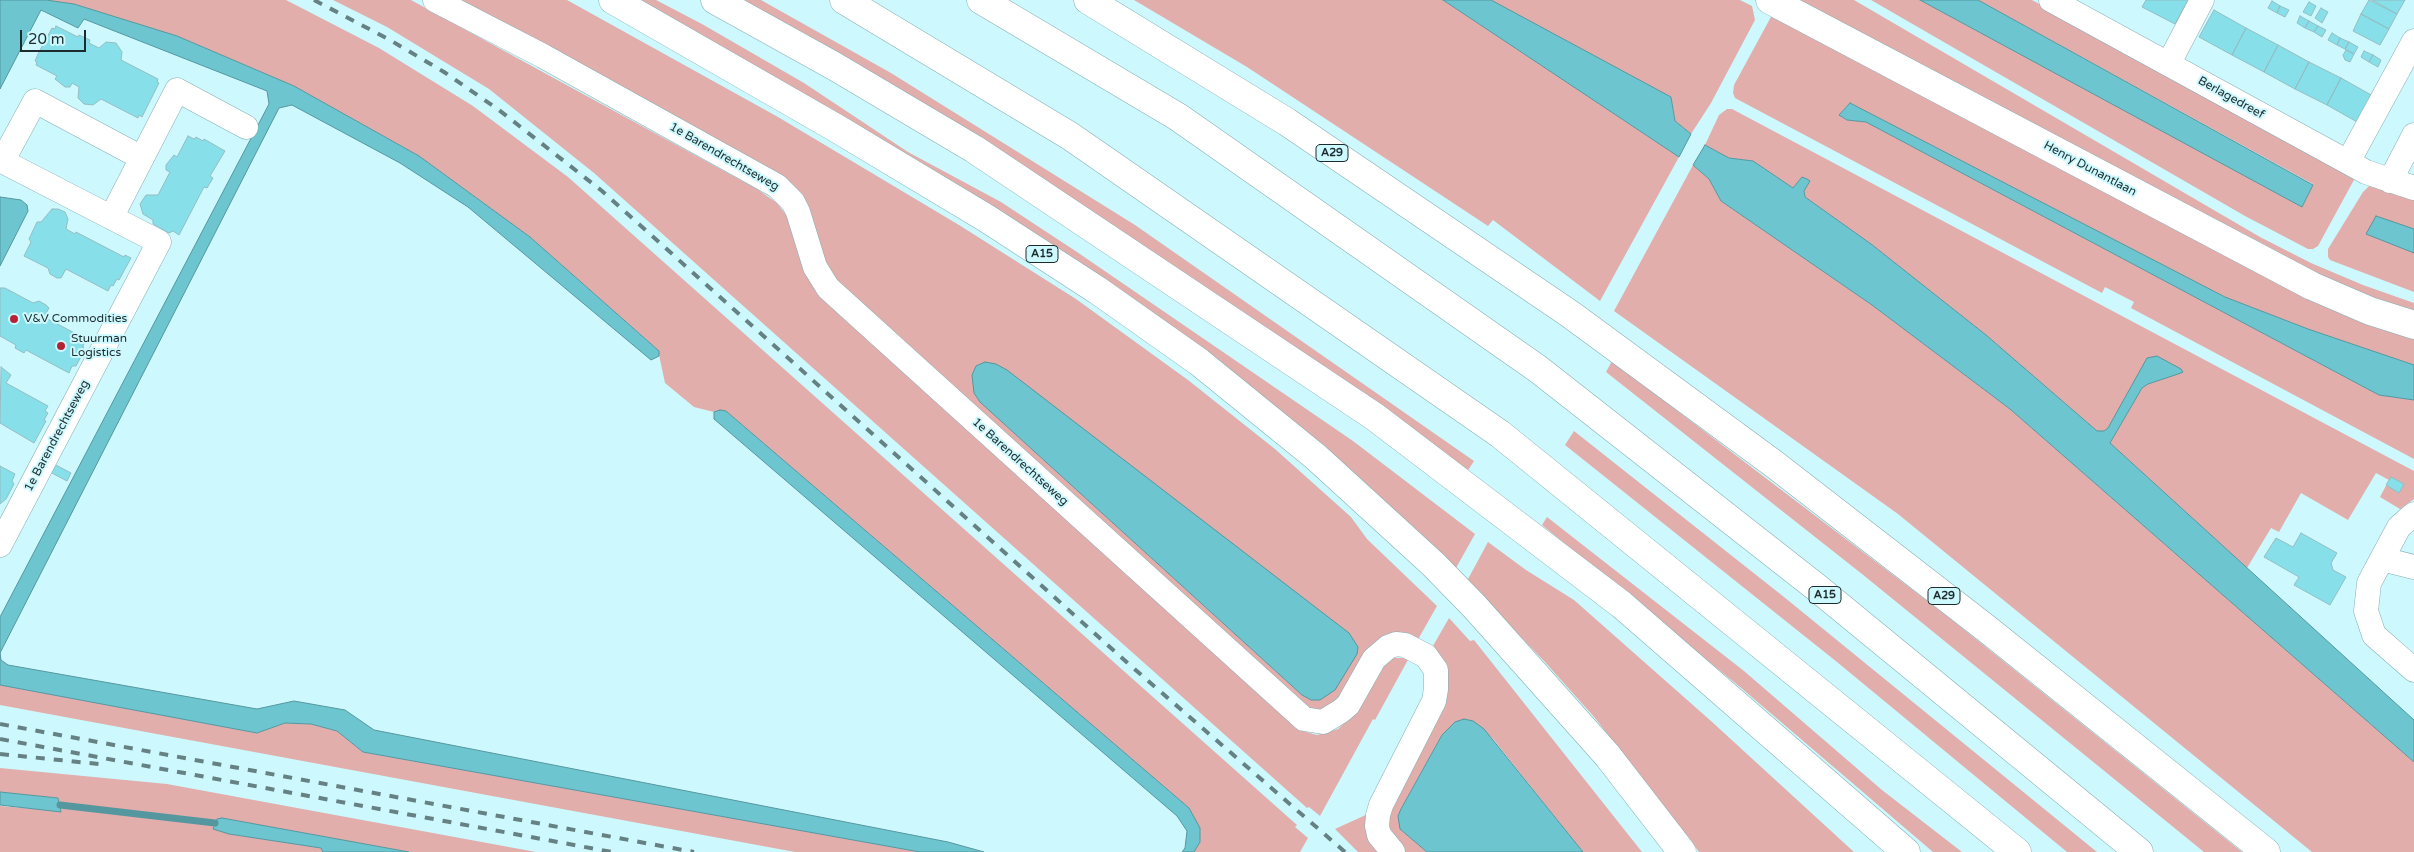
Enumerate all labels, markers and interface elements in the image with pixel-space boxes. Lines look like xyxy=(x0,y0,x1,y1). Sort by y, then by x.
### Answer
scale bar xyxy=(22,20,89,52)
text: 20 m xyxy=(28,30,65,48)
street label: Berlagedreef xyxy=(2195,74,2267,122)
street label: 1e Barendrechtseweg xyxy=(667,120,781,194)
street label: Henry Dunantlaan xyxy=(2041,138,2139,200)
road number: A29 xyxy=(1316,144,1348,162)
road number: A15 xyxy=(1026,245,1058,262)
place label: V&V Commodities xyxy=(24,312,127,326)
marker: V&V Commodities xyxy=(8,313,20,325)
place label: Stuurman Logistics xyxy=(71,332,127,360)
marker: Stuurman Logistics xyxy=(55,340,67,352)
street label: 1e Barendrechtseweg xyxy=(21,378,93,494)
street label: 1e Barendrechtseweg xyxy=(969,415,1071,509)
road number: A15 xyxy=(1809,586,1841,604)
road number: A29 xyxy=(1928,588,1960,604)

